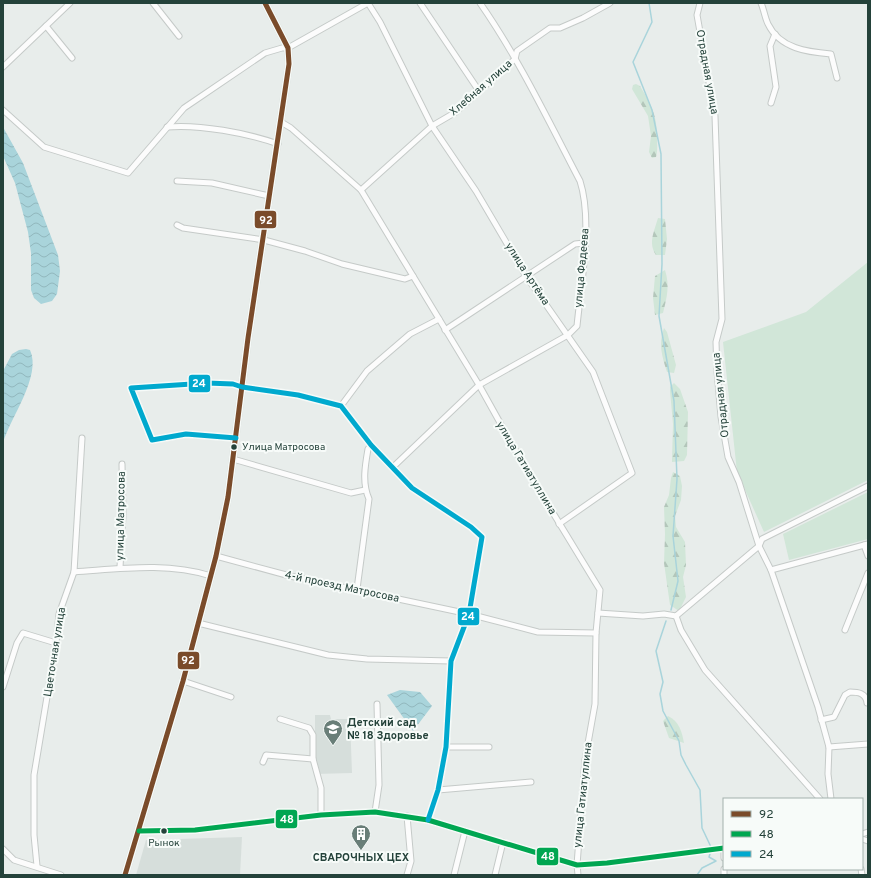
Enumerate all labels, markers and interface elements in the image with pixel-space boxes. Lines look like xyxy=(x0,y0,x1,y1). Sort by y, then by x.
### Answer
street label: Отрадная улица xyxy=(693,29,721,116)
street label: Хлебная улица xyxy=(447,57,515,119)
line badge: 92 xyxy=(254,210,277,229)
text: 92 xyxy=(259,214,273,228)
street label: улица Фадеева xyxy=(572,227,592,308)
street label: улица Артёма xyxy=(502,240,553,308)
street label: Отрадная улица xyxy=(710,351,732,438)
line badge: 24 xyxy=(188,374,211,393)
text: 24 xyxy=(192,377,206,391)
street label: улица Гатиатуллина xyxy=(493,419,560,517)
place label: Улица Матросова xyxy=(242,441,325,454)
marker: Улица Матросова xyxy=(229,442,239,452)
street label: улица Матросова xyxy=(113,471,129,561)
street label: 4-й проезд Матросова xyxy=(283,568,401,606)
street label: Цветочная улица xyxy=(41,606,69,698)
line badge: 24 xyxy=(457,607,480,626)
text: 24 xyxy=(461,610,475,624)
line badge: 92 xyxy=(177,651,200,670)
text: 92 xyxy=(181,654,195,668)
place label: Детский сад № 18 Здоровье xyxy=(347,716,429,743)
school or university icon: Детский сад № 18 Здоровье xyxy=(322,718,344,746)
street label: улица Гатиатуллина xyxy=(570,741,596,849)
legend xyxy=(723,798,863,870)
text: 92 xyxy=(759,807,774,823)
line badge: 48 xyxy=(275,809,298,829)
text: 48 xyxy=(280,813,294,827)
building icon: СВАРОЧНЫХ ЦЕХ xyxy=(350,823,372,851)
marker: Рынок xyxy=(159,826,169,836)
text: 48 xyxy=(759,827,774,843)
place label: Рынок xyxy=(148,837,180,850)
line badge: 48 xyxy=(536,847,559,866)
text: 24 xyxy=(759,847,774,863)
text: 48 xyxy=(541,850,555,864)
place label: СВАРОЧНЫХ ЦЕХ xyxy=(313,851,410,865)

